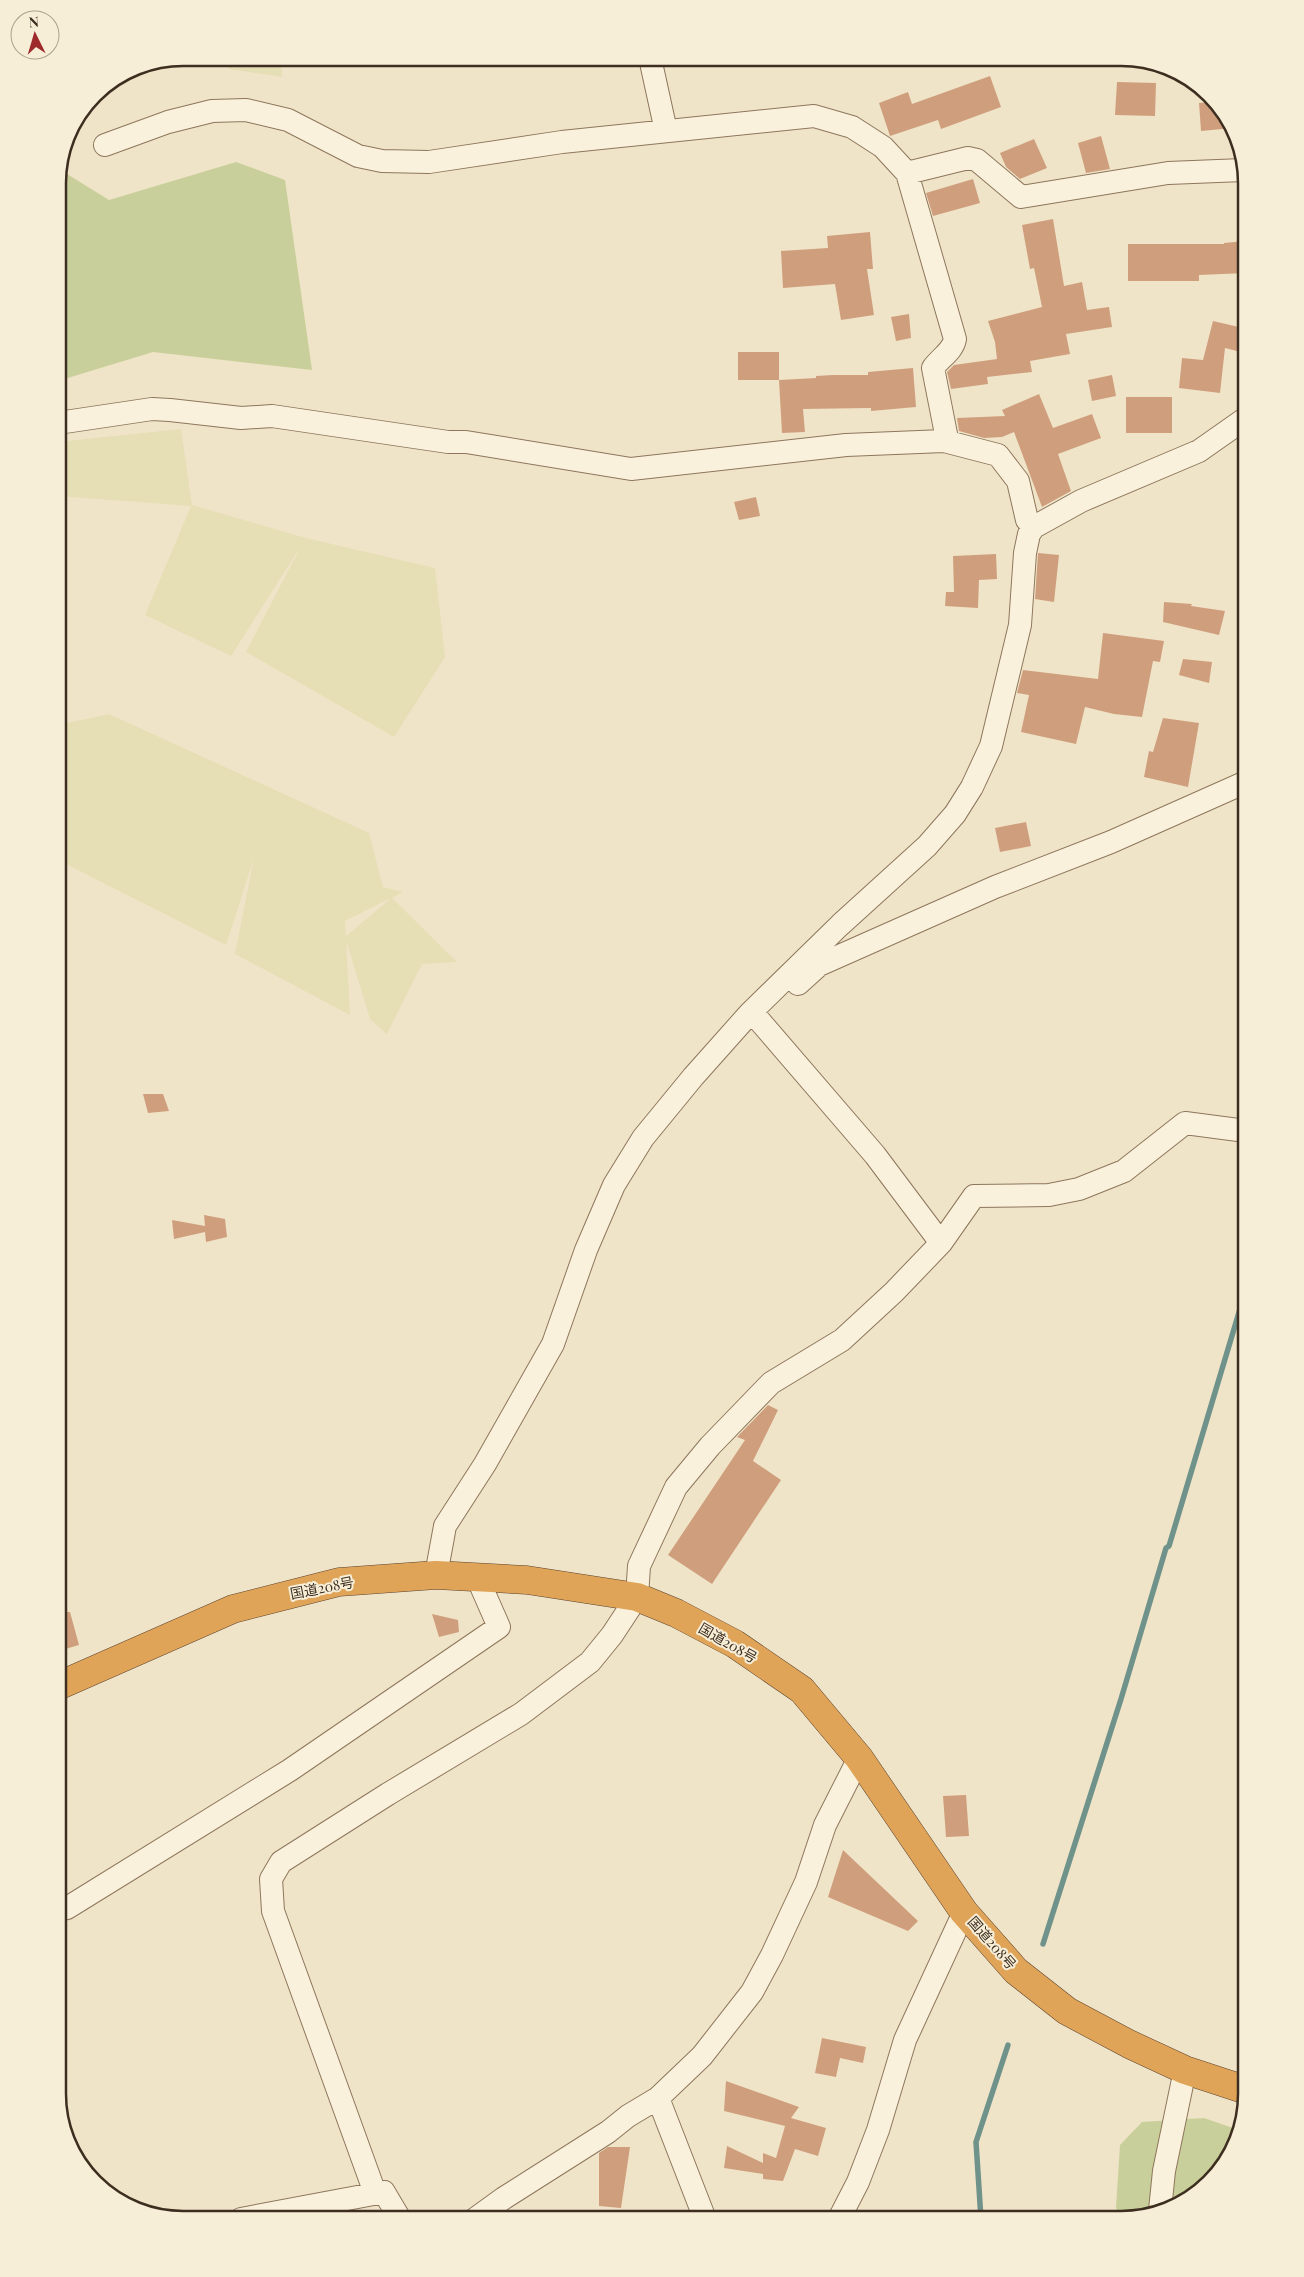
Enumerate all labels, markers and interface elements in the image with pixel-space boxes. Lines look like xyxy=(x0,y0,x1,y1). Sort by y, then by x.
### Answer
north arrow xyxy=(10,10,60,60)
text: N xyxy=(28,12,40,31)
street label: 国道208号 xyxy=(288,1572,355,1603)
street label: 国道208号 xyxy=(696,1618,761,1667)
street label: 国道208号 xyxy=(964,1912,1021,1973)

